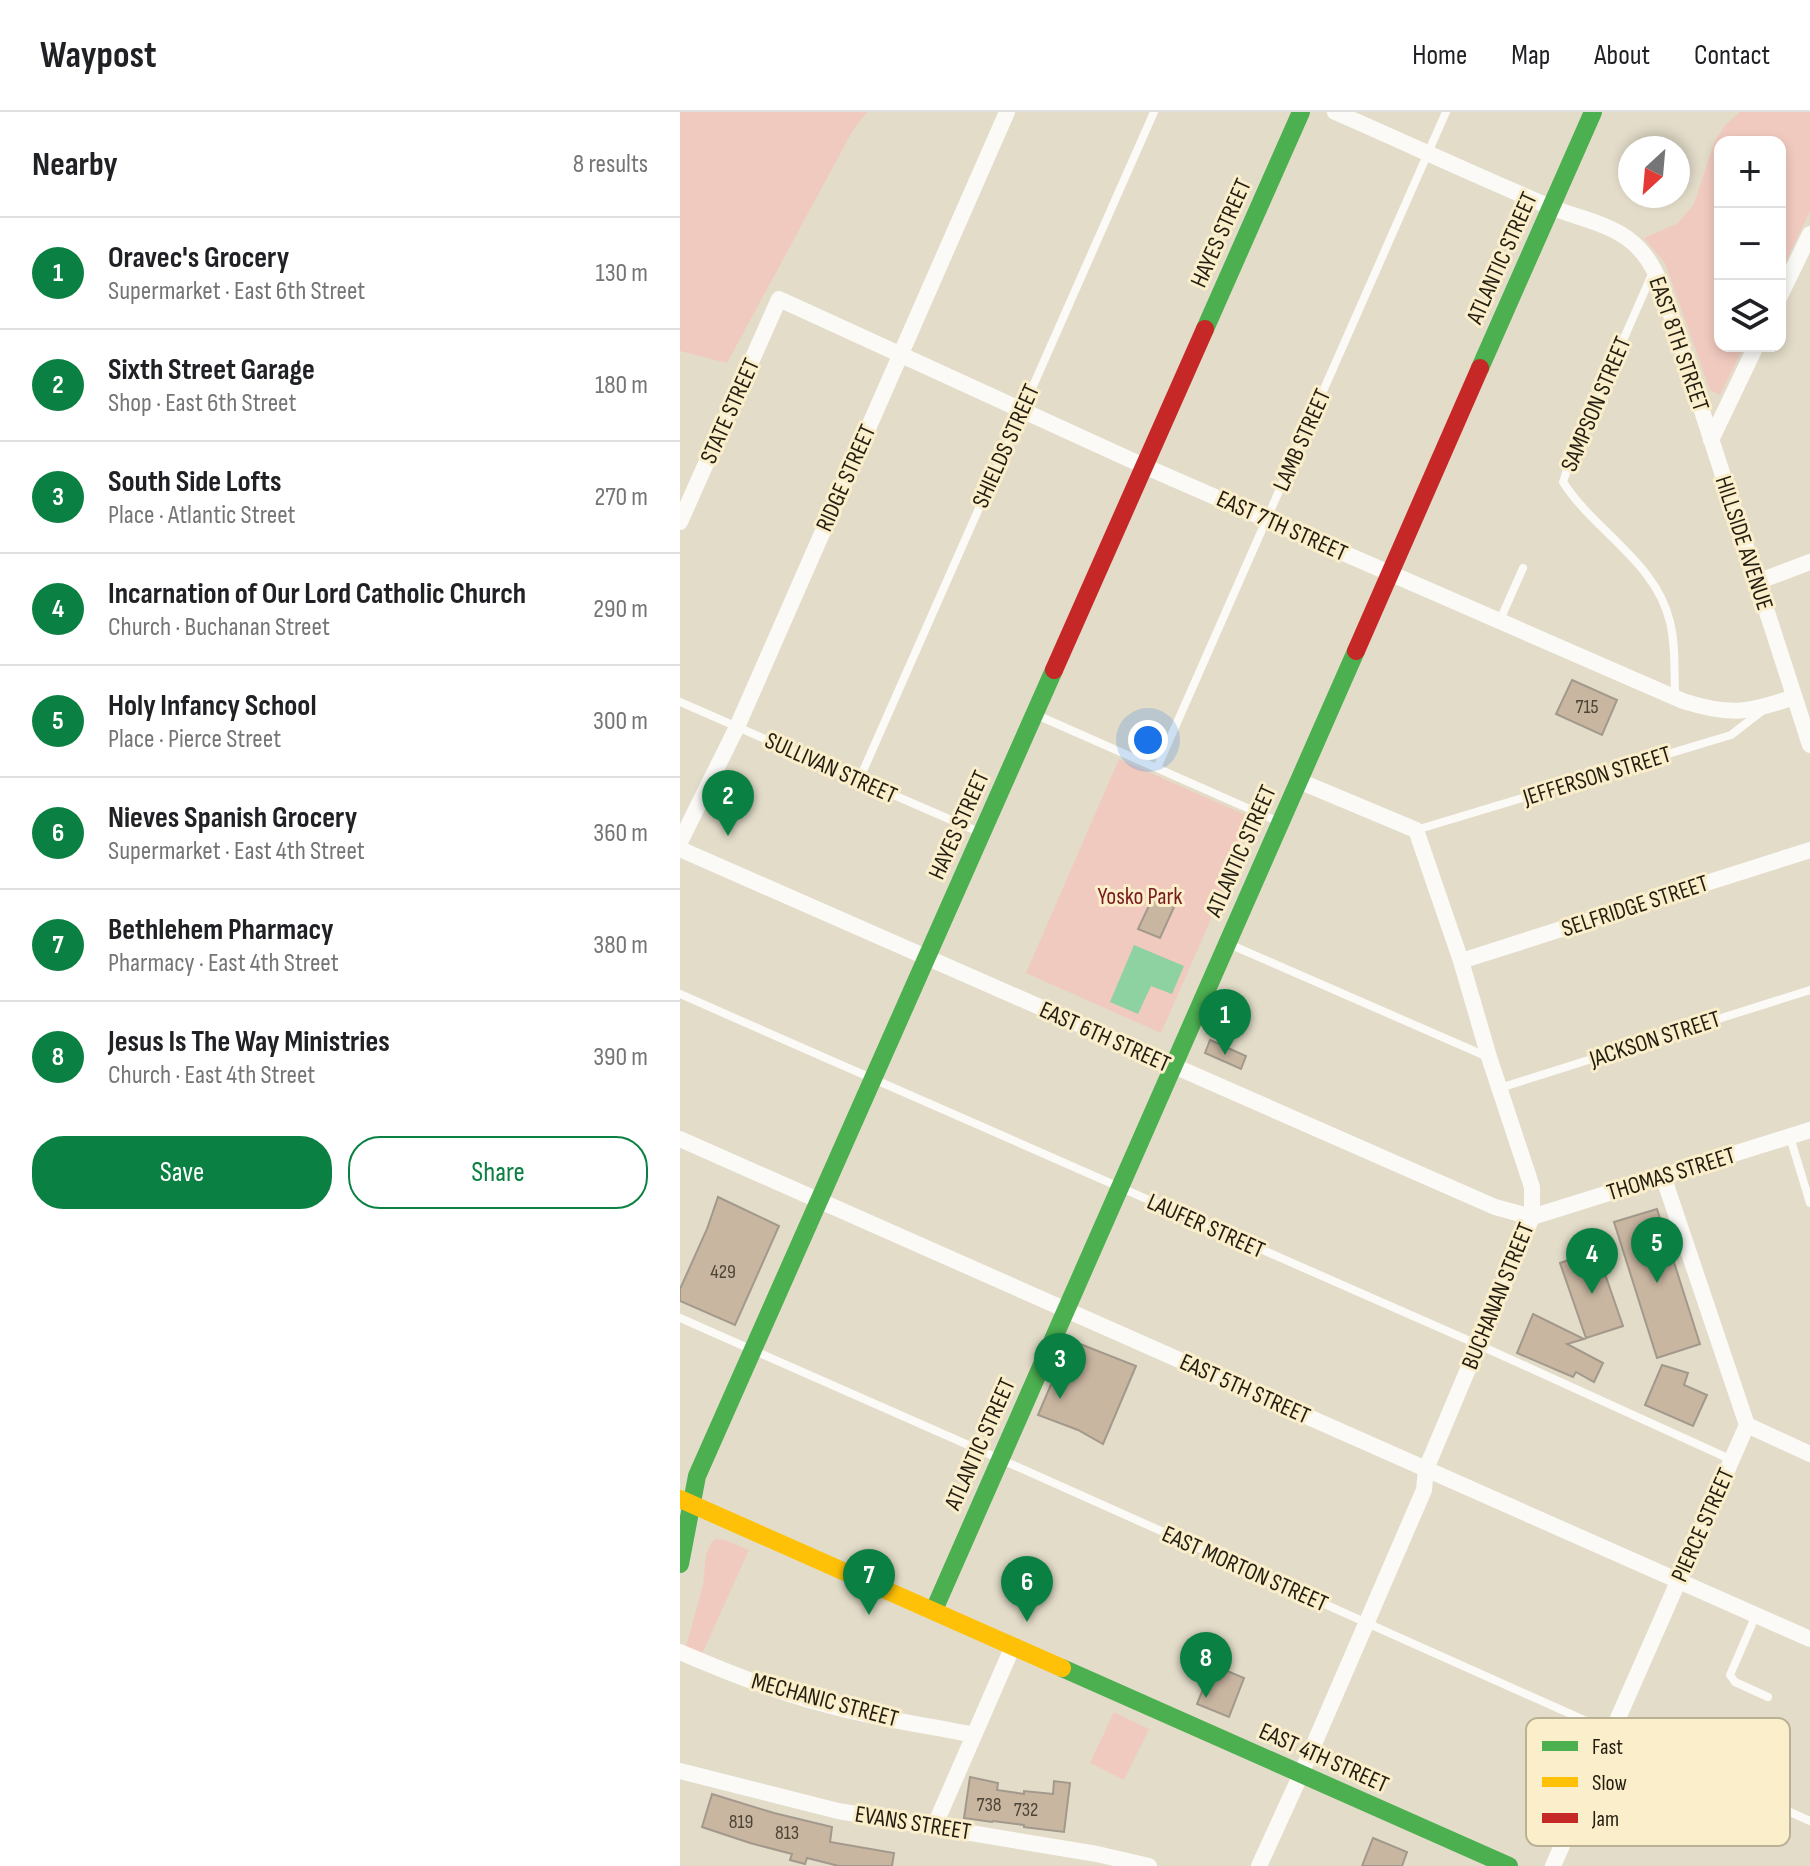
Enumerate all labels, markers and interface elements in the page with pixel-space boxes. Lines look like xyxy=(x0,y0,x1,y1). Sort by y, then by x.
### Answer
text: Waypost xyxy=(40,33,157,78)
text: Home xyxy=(1412,39,1467,72)
text: Map xyxy=(1511,39,1550,72)
text: About xyxy=(1594,39,1650,72)
text: Contact xyxy=(1694,39,1770,72)
north arrow xyxy=(1618,136,1690,208)
map controls xyxy=(1714,136,1786,352)
button: + xyxy=(1714,136,1786,208)
text: Nearby xyxy=(32,144,118,185)
text: 8 results xyxy=(573,149,648,180)
street label: HAYES STREET xyxy=(1184,174,1258,292)
street label: ATLANTIC STREET xyxy=(1460,187,1544,329)
button: − xyxy=(1714,208,1786,280)
text: Oravec's Grocery xyxy=(108,240,289,276)
text: 1 xyxy=(53,258,63,289)
text: 130 m xyxy=(596,258,648,289)
street label: EAST 8TH STREET xyxy=(1642,273,1716,415)
text: Supermarket · East 6th Street xyxy=(108,276,365,307)
button: layers xyxy=(1714,280,1786,352)
street label: SAMPSON STREET xyxy=(1555,332,1637,476)
text: Sixth Street Garage xyxy=(108,352,315,388)
street label: STATE STREET xyxy=(694,354,766,468)
text: 2 xyxy=(52,370,64,401)
text: 180 m xyxy=(595,370,648,401)
street label: SHIELDS STREET xyxy=(966,379,1046,512)
street label: LAMB STREET xyxy=(1267,384,1337,496)
text: Shop · East 6th Street xyxy=(108,388,296,419)
street label: RIDGE STREET xyxy=(810,420,883,536)
text: South Side Lofts xyxy=(108,464,282,500)
street label: HILLSIDE AVENUE xyxy=(1709,472,1779,614)
text: 3 xyxy=(52,482,64,513)
text: 270 m xyxy=(595,482,648,513)
street label: EAST 7TH STREET xyxy=(1212,484,1352,568)
text: Place · Atlantic Street xyxy=(108,500,295,531)
text: Incarnation of Our Lord Catholic Church xyxy=(108,576,526,612)
text: 4 xyxy=(52,594,64,625)
text: 290 m xyxy=(593,594,648,625)
text: Church · Buchanan Street xyxy=(108,612,330,643)
text: Holy Infancy School xyxy=(108,688,317,724)
house number: 715 xyxy=(1575,695,1599,719)
text: 5 xyxy=(52,706,64,737)
text: 300 m xyxy=(593,706,648,737)
your location xyxy=(1128,720,1168,760)
text: Place · Pierce Street xyxy=(108,724,281,755)
street label: SULLIVAN STREET xyxy=(760,726,902,810)
street label: JEFFERSON STREET xyxy=(1519,740,1675,813)
street label: HAYES STREET xyxy=(922,766,996,884)
pin: 2 xyxy=(702,770,754,836)
street label: ATLANTIC STREET xyxy=(1199,780,1283,922)
text: Nieves Spanish Grocery xyxy=(108,800,357,836)
text: 6 xyxy=(52,818,64,849)
text: 360 m xyxy=(593,818,648,849)
text: Supermarket · East 4th Street xyxy=(108,836,365,867)
street label: SELFRIDGE STREET xyxy=(1558,869,1712,943)
park label: Yosko Park xyxy=(1097,882,1183,911)
text: Bethlehem Pharmacy xyxy=(108,912,334,948)
text: 7 xyxy=(52,930,64,961)
text: 380 m xyxy=(593,930,648,961)
text: Pharmacy · East 4th Street xyxy=(108,948,339,979)
pin: 1 xyxy=(1199,989,1251,1055)
street label: EAST 6TH STREET xyxy=(1035,995,1175,1079)
street label: JACKSON STREET xyxy=(1585,1004,1724,1074)
text: Jesus Is The Way Ministries xyxy=(108,1024,390,1060)
text: 8 xyxy=(52,1042,64,1073)
text: 390 m xyxy=(593,1042,648,1073)
text: Church · East 4th Street xyxy=(108,1060,315,1091)
button: Save xyxy=(32,1136,332,1209)
button: Share xyxy=(348,1136,648,1209)
street label: THOMAS STREET xyxy=(1603,1141,1739,1207)
street label: LAUFER STREET xyxy=(1143,1187,1270,1265)
pin: 5 xyxy=(1631,1217,1683,1283)
street label: BUCHANAN STREET xyxy=(1455,1218,1541,1374)
pin: 4 xyxy=(1566,1228,1618,1294)
house number: 429 xyxy=(710,1260,736,1284)
pin: 3 xyxy=(1034,1333,1086,1399)
street label: EAST 5TH STREET xyxy=(1175,1347,1315,1431)
street label: ATLANTIC STREET xyxy=(938,1373,1022,1515)
street label: PIERCE STREET xyxy=(1665,1463,1741,1586)
street label: EAST MORTON STREET xyxy=(1158,1520,1333,1619)
pin: 7 xyxy=(843,1549,895,1615)
pin: 6 xyxy=(1001,1556,1053,1622)
pin: 8 xyxy=(1180,1632,1232,1698)
street label: MECHANIC STREET xyxy=(748,1666,902,1734)
street label: EAST 4TH STREET xyxy=(1255,1717,1393,1800)
legend xyxy=(1526,1718,1790,1846)
text: Fast xyxy=(1592,1734,1623,1761)
text: Slow xyxy=(1592,1770,1627,1797)
house number: 738 xyxy=(976,1793,1002,1817)
house number: 732 xyxy=(1014,1798,1038,1822)
street label: EVANS STREET xyxy=(853,1800,973,1847)
text: Jam xyxy=(1591,1806,1619,1833)
house number: 819 xyxy=(729,1810,753,1834)
house number: 813 xyxy=(775,1821,799,1845)

